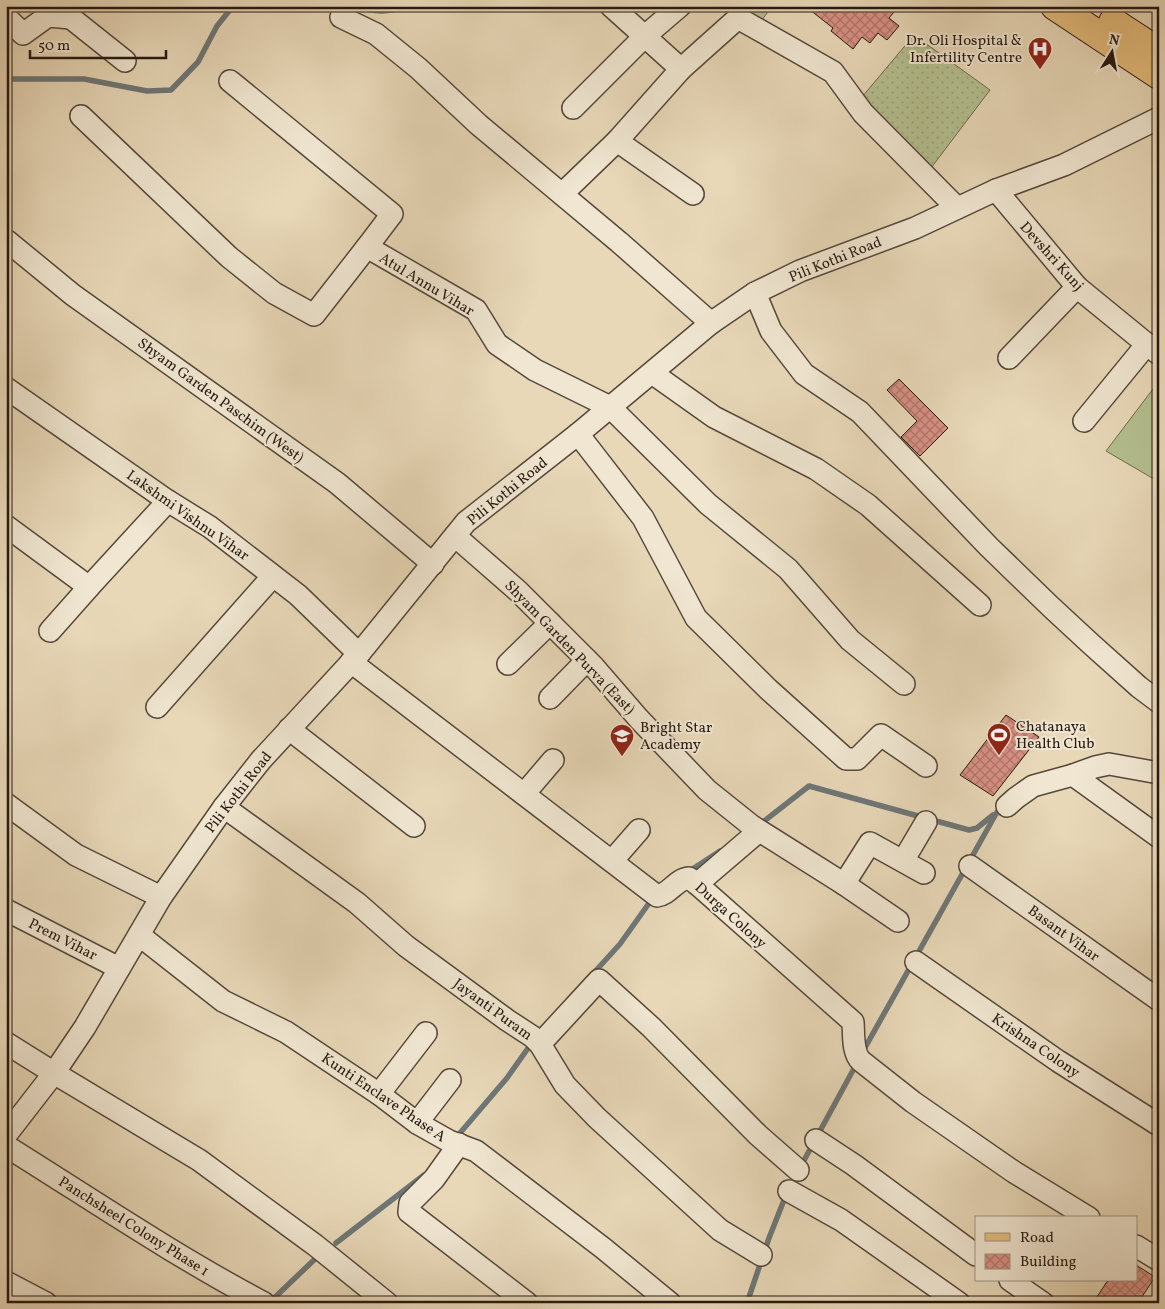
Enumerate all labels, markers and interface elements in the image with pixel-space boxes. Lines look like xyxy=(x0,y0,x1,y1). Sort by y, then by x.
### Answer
scale bar xyxy=(30,28,166,60)
north arrow xyxy=(1088,28,1138,78)
text: N xyxy=(1107,30,1121,51)
place label: Dr. Oli Hospital & Infertility Centre xyxy=(906,31,1022,69)
text: 50 m xyxy=(38,36,70,57)
hospital icon: Dr. Oli Hospital & Infertility Centre xyxy=(1027,36,1053,70)
street label: Devshri Kunj xyxy=(1014,218,1088,296)
street label: Pili Kothi Road xyxy=(786,232,885,289)
street label: Atul Annu Vihar xyxy=(375,249,478,322)
street label: Shyam Garden Paschim (West) xyxy=(133,334,308,469)
street label: Pili Kothi Road xyxy=(463,453,553,531)
street label: Lakshmi Vishnu Vihar xyxy=(121,466,253,567)
street label: Shyam Garden Purva (East) xyxy=(499,576,639,720)
place label: Chatanaya Health Club xyxy=(1016,717,1095,755)
place label: Bright Star Academy xyxy=(640,718,712,756)
sports icon: Chatanaya Health Club xyxy=(986,722,1012,756)
school or university icon: Bright Star Academy xyxy=(609,723,635,757)
street label: Pili Kothi Road xyxy=(201,748,278,838)
street label: Durga Colony xyxy=(689,878,771,954)
street label: Basant Vihar xyxy=(1023,901,1103,967)
street label: Prem Vihar xyxy=(24,914,100,967)
street label: Jayanti Puram xyxy=(448,974,536,1046)
street label: Krishna Colony xyxy=(987,1009,1083,1084)
street label: Kunti Enclave Phase A xyxy=(317,1049,450,1148)
street label: Panchsheel Colony Phase 1 xyxy=(54,1172,213,1282)
legend xyxy=(975,1216,1138,1282)
text: Road xyxy=(1020,1228,1054,1249)
text: Building xyxy=(1020,1252,1077,1273)

